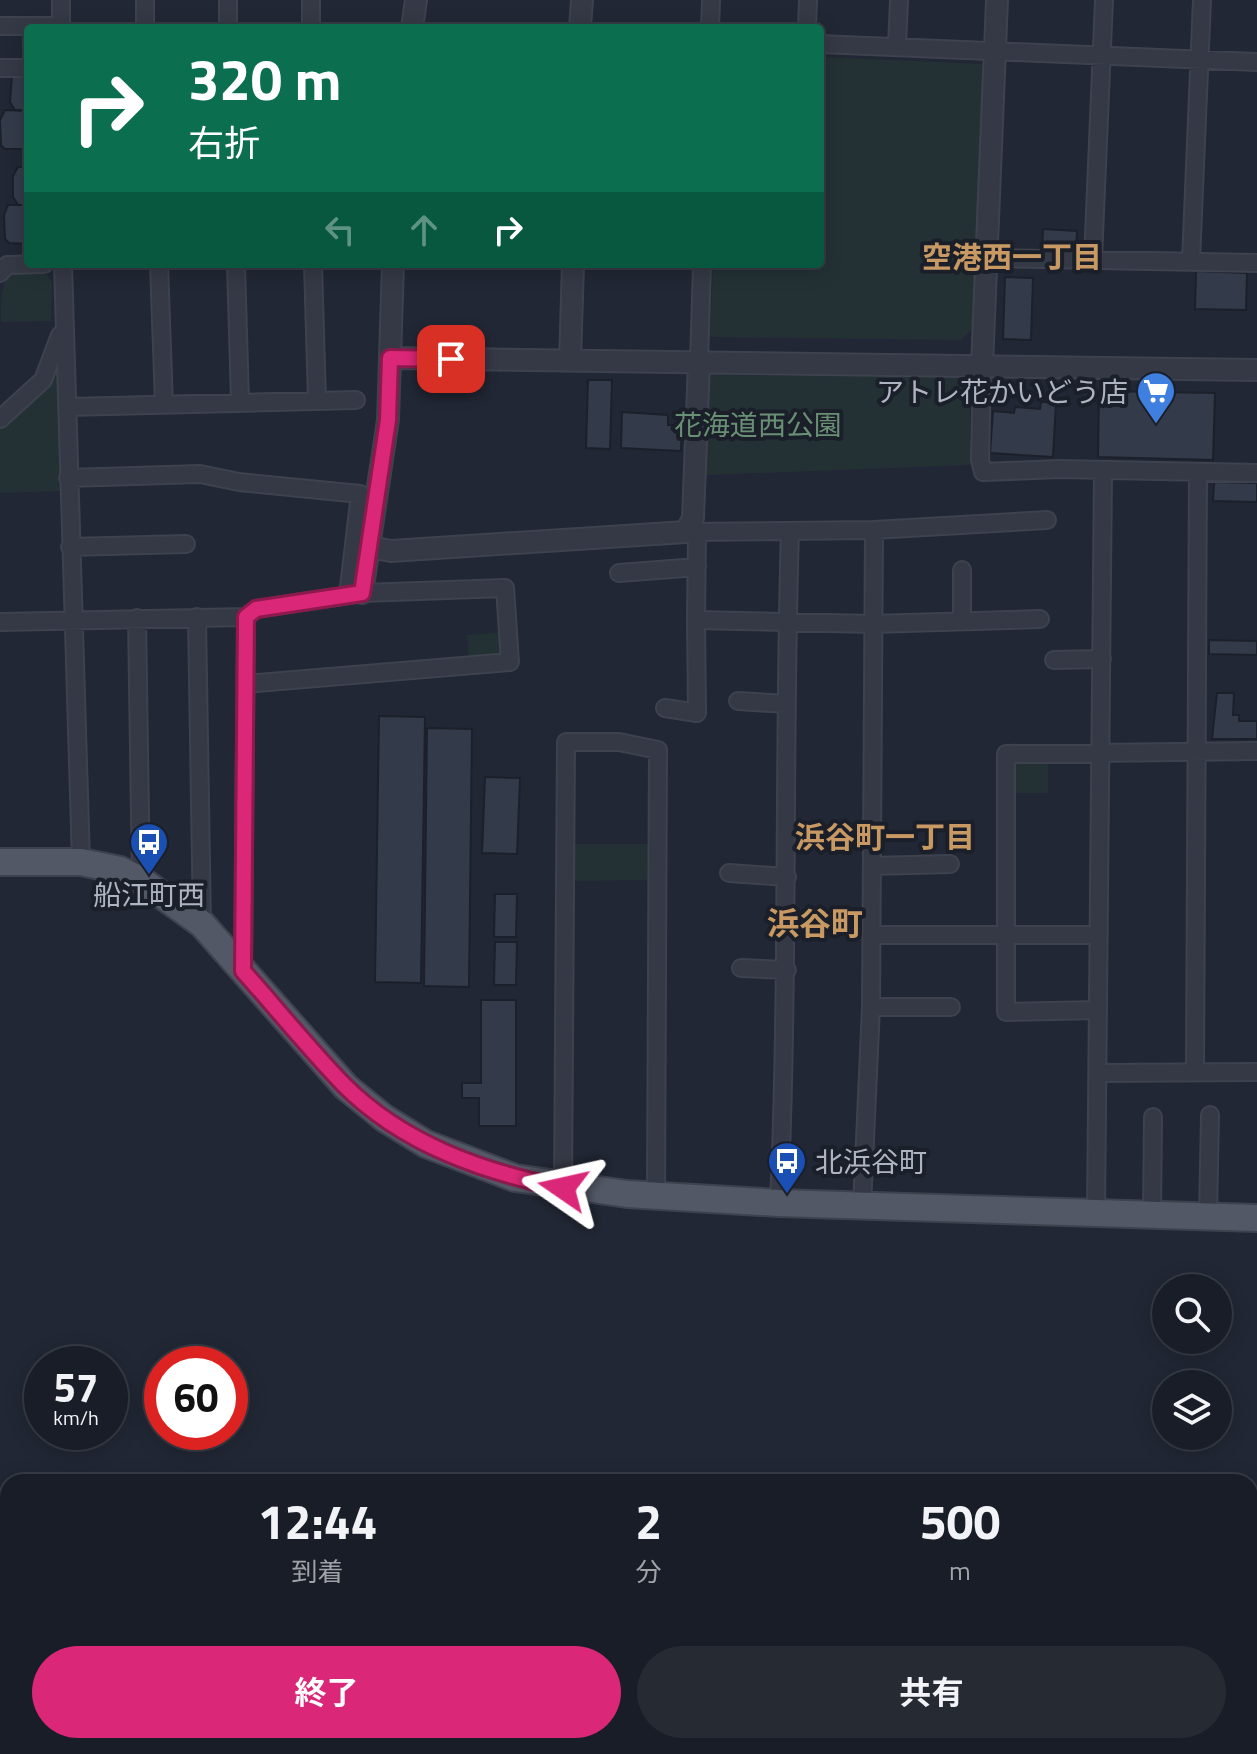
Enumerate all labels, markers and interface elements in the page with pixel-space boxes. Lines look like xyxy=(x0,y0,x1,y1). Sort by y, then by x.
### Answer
text: 320 m xyxy=(188,37,341,122)
icon: right xyxy=(56,56,160,160)
text: 右折 xyxy=(188,115,260,170)
icon: left xyxy=(318,208,362,252)
icon: ahead xyxy=(402,208,446,252)
icon: right xyxy=(486,208,530,252)
district label: 空港西一丁目 xyxy=(922,234,1102,280)
pin xyxy=(417,325,485,393)
icon: arrive xyxy=(429,337,473,381)
place label: アトレ花かいどう店 xyxy=(876,370,1128,413)
supermarket icon: アトレ花かいどう店 xyxy=(1135,370,1177,425)
park label: 花海道西公園 xyxy=(674,403,842,446)
district label: 浜谷町一丁目 xyxy=(795,814,975,860)
bus stop icon: 船江町西 xyxy=(128,821,170,876)
place label: 船江町西 xyxy=(93,873,205,916)
district label: 浜谷町 xyxy=(767,899,863,947)
bus stop icon: 北浜谷町 xyxy=(766,1140,808,1195)
place label: 北浜谷町 xyxy=(815,1140,927,1183)
position arrow xyxy=(521,1146,605,1230)
map controls xyxy=(1152,1274,1232,1450)
button: search xyxy=(1152,1274,1232,1354)
speed limit sign: 60 xyxy=(144,1346,248,1450)
text: 57 xyxy=(54,1357,98,1418)
button: layers xyxy=(1152,1370,1232,1450)
text: km/h xyxy=(53,1402,99,1433)
text: 12:44 xyxy=(258,1485,377,1558)
text: 2 xyxy=(635,1485,662,1558)
text: 500 xyxy=(920,1485,1000,1558)
text: m xyxy=(949,1551,971,1590)
text: 到着 xyxy=(292,1552,344,1591)
text: 分 xyxy=(636,1552,662,1591)
button: 終了 xyxy=(32,1646,621,1738)
button: 共有 xyxy=(637,1646,1226,1738)

